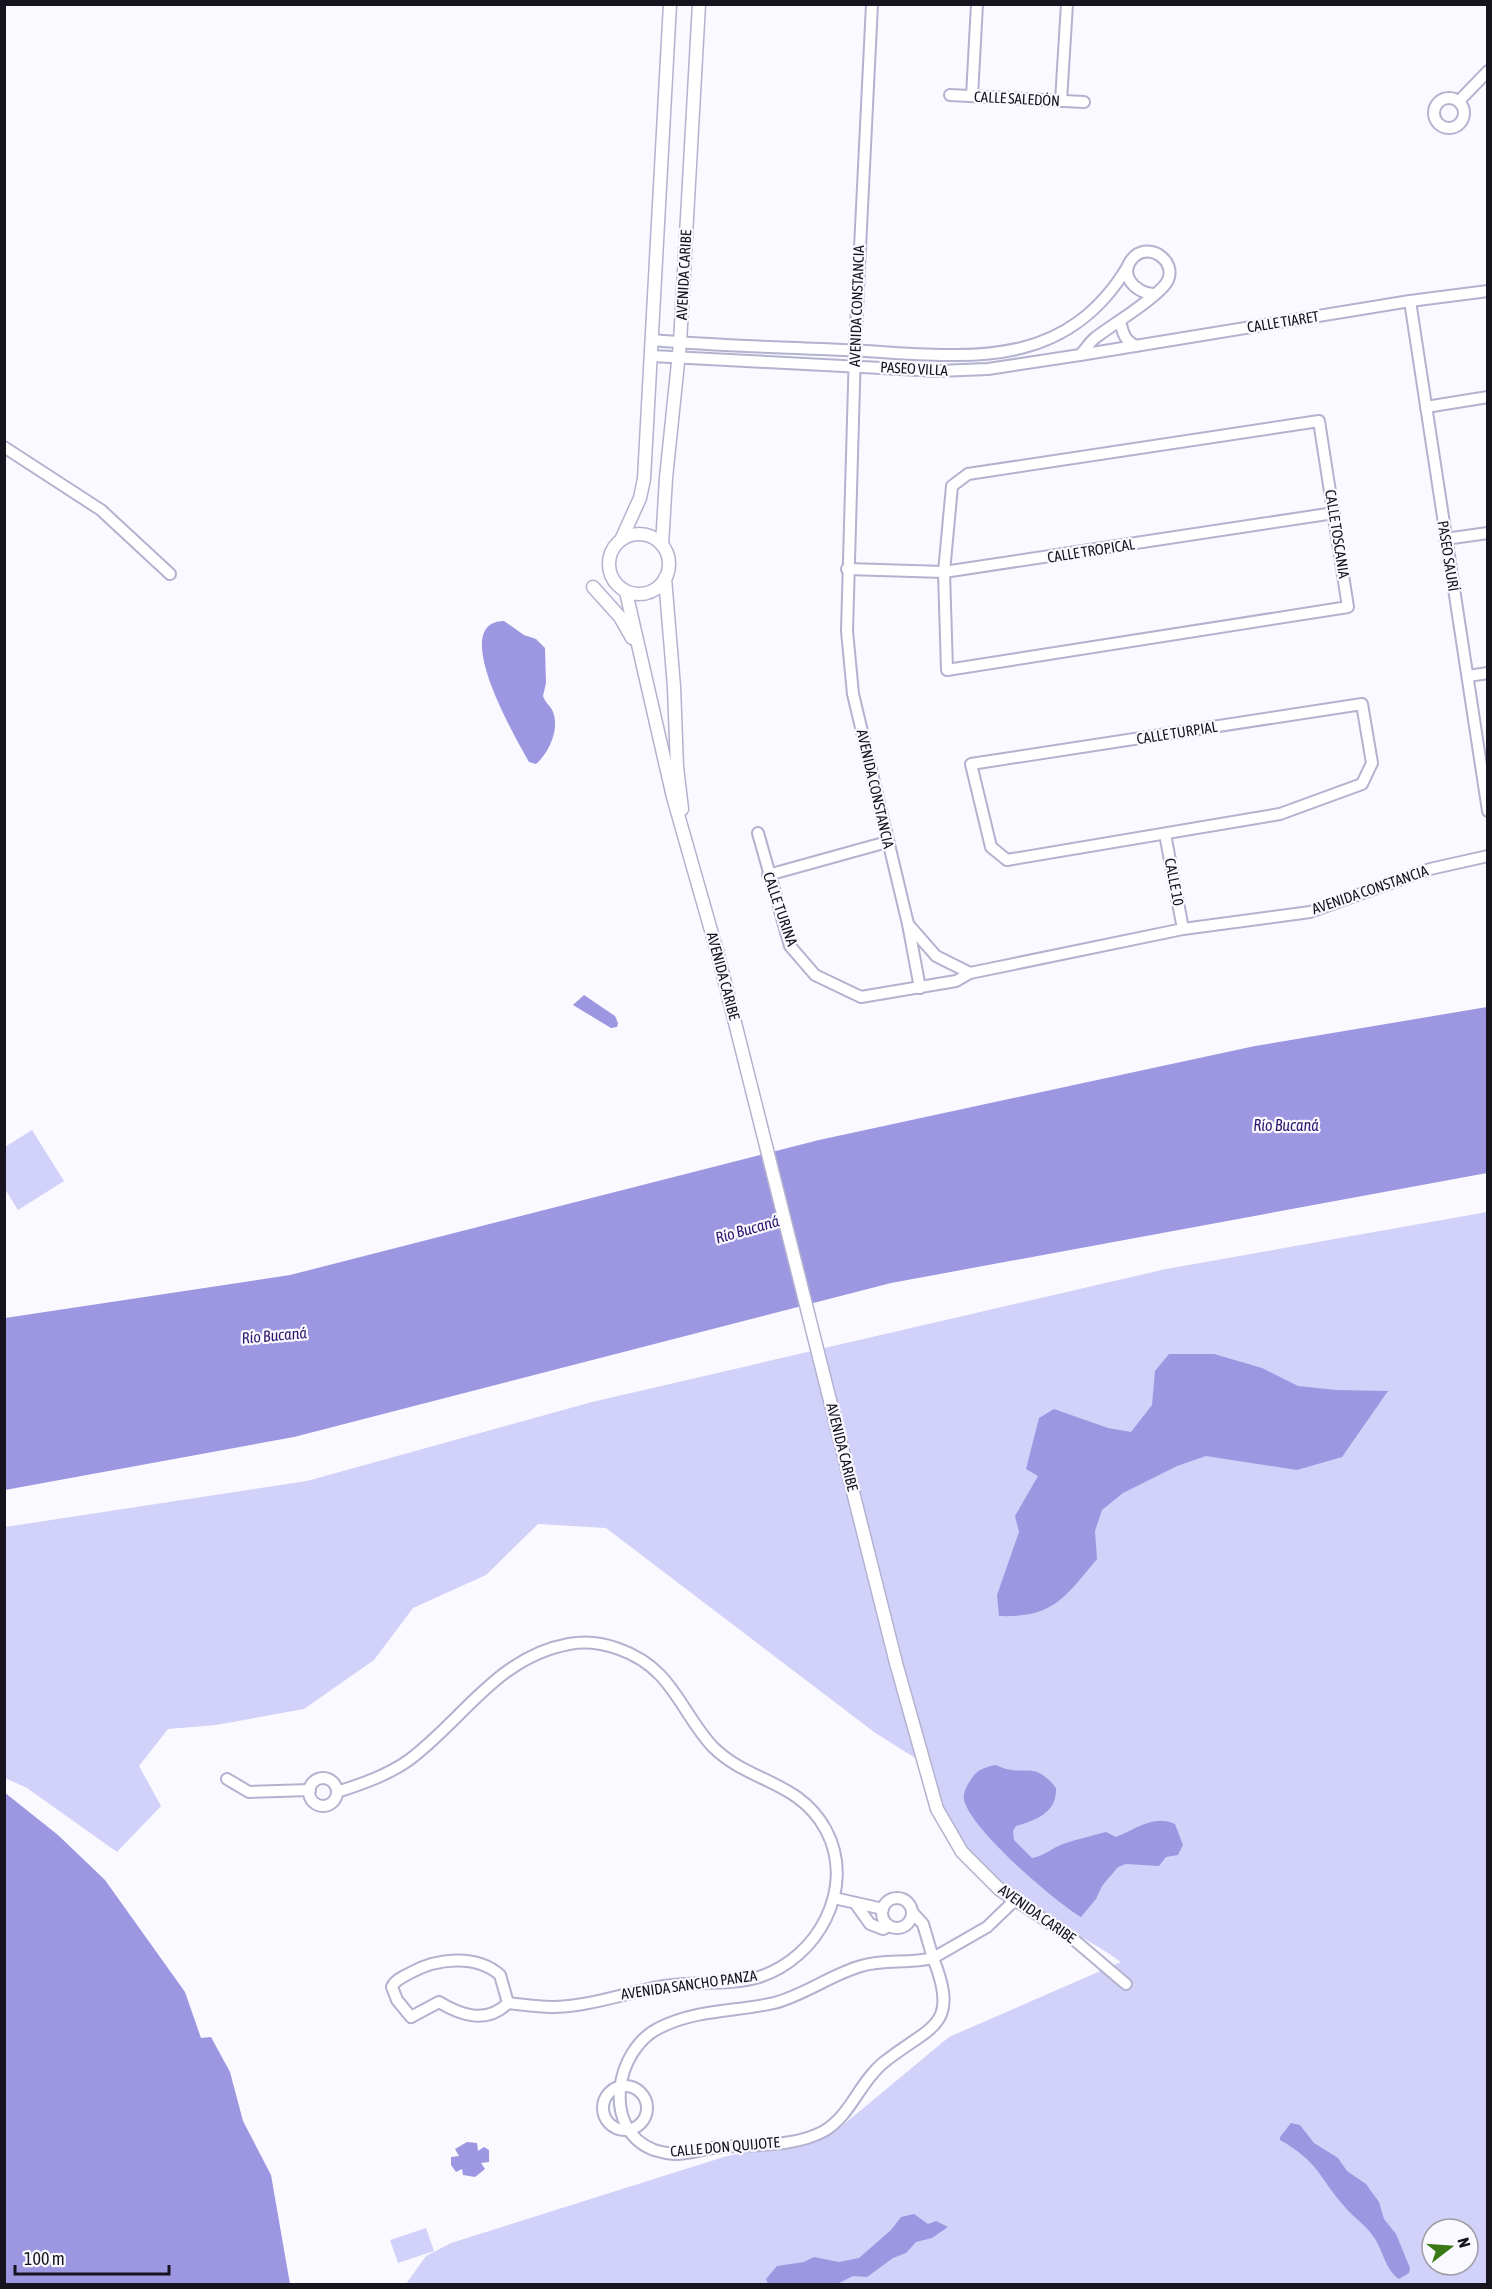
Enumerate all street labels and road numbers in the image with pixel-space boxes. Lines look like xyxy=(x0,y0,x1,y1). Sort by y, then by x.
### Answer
street label: CALLE SALEDÓN xyxy=(974,88,1060,109)
street label: AVENIDA CARIBE xyxy=(673,229,694,320)
street label: AVENIDA CONSTANCIA xyxy=(846,244,867,367)
street label: CALLE TIARET xyxy=(1246,307,1320,336)
street label: PASEO VILLA xyxy=(880,358,949,379)
street label: CALLE TOSCANIA xyxy=(1322,488,1353,580)
street label: PASEO SAURÍ xyxy=(1435,519,1463,593)
street label: CALLE TROPICAL xyxy=(1046,535,1136,566)
street label: CALLE TURPIAL xyxy=(1135,718,1219,747)
street label: AVENIDA CONSTANCIA xyxy=(854,728,898,851)
street label: CALLE 10 xyxy=(1162,857,1187,907)
street label: AVENIDA CONSTANCIA xyxy=(1310,861,1431,917)
street label: CALLE TURINA xyxy=(760,870,801,949)
street label: AVENIDA CARIBE xyxy=(704,930,744,1022)
street label: AVENIDA CARIBE xyxy=(823,1401,862,1493)
street label: AVENIDA CARIBE xyxy=(995,1881,1080,1947)
street label: AVENIDA SANCHO PANZA xyxy=(620,1966,759,2002)
street label: CALLE DON QUIJOTE xyxy=(669,2133,781,2160)

